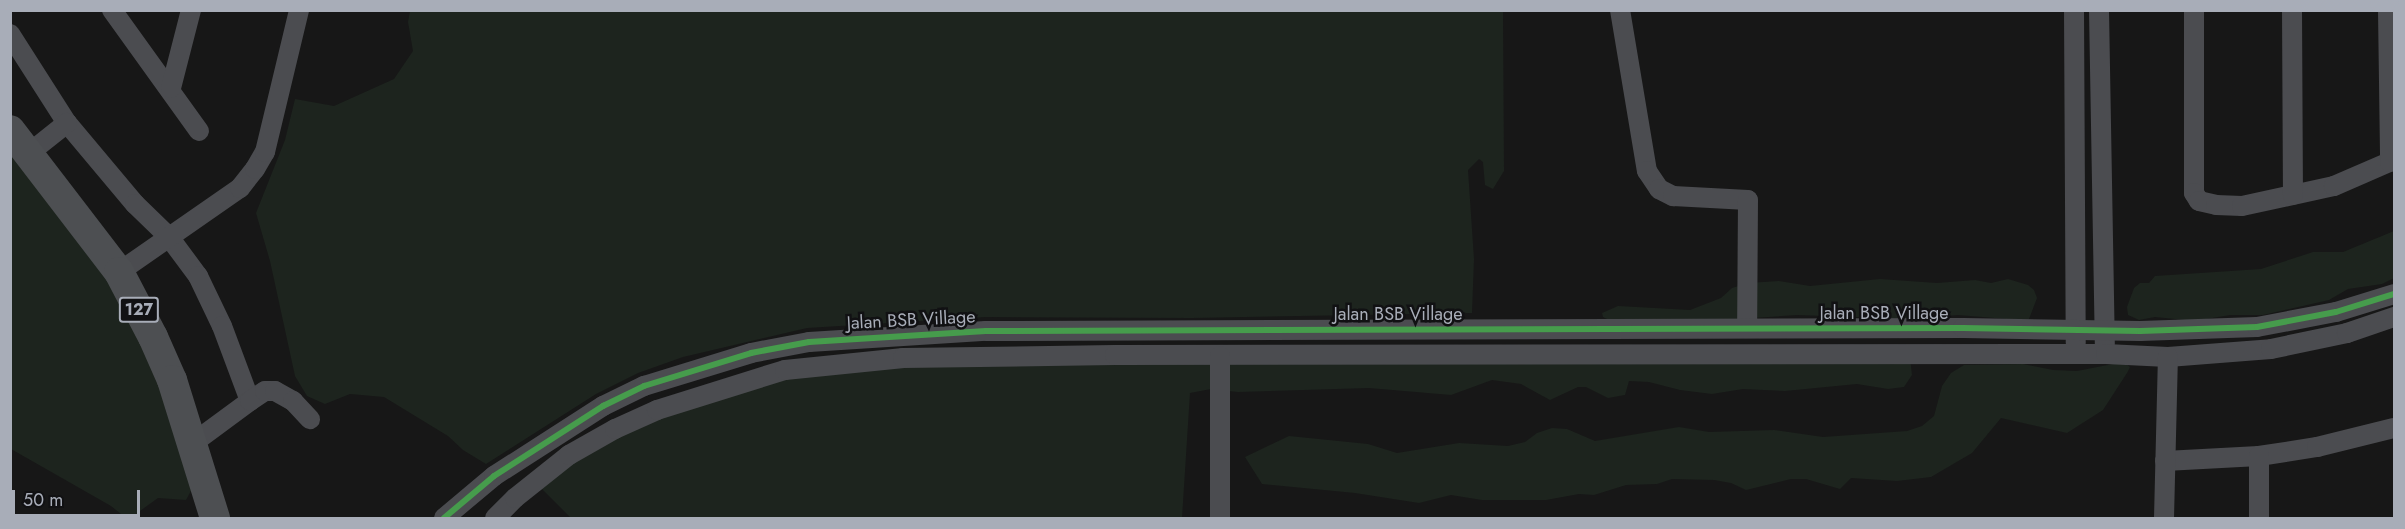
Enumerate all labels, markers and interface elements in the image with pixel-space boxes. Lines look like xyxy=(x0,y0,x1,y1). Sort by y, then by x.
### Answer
road number: 127 xyxy=(118,297,160,323)
street label: Jalan BSB Village xyxy=(1819,302,1949,324)
street label: Jalan BSB Village xyxy=(1333,303,1463,325)
street label: Jalan BSB Village xyxy=(846,306,976,334)
scale bar xyxy=(15,478,142,516)
text: 50 m xyxy=(23,487,63,513)

